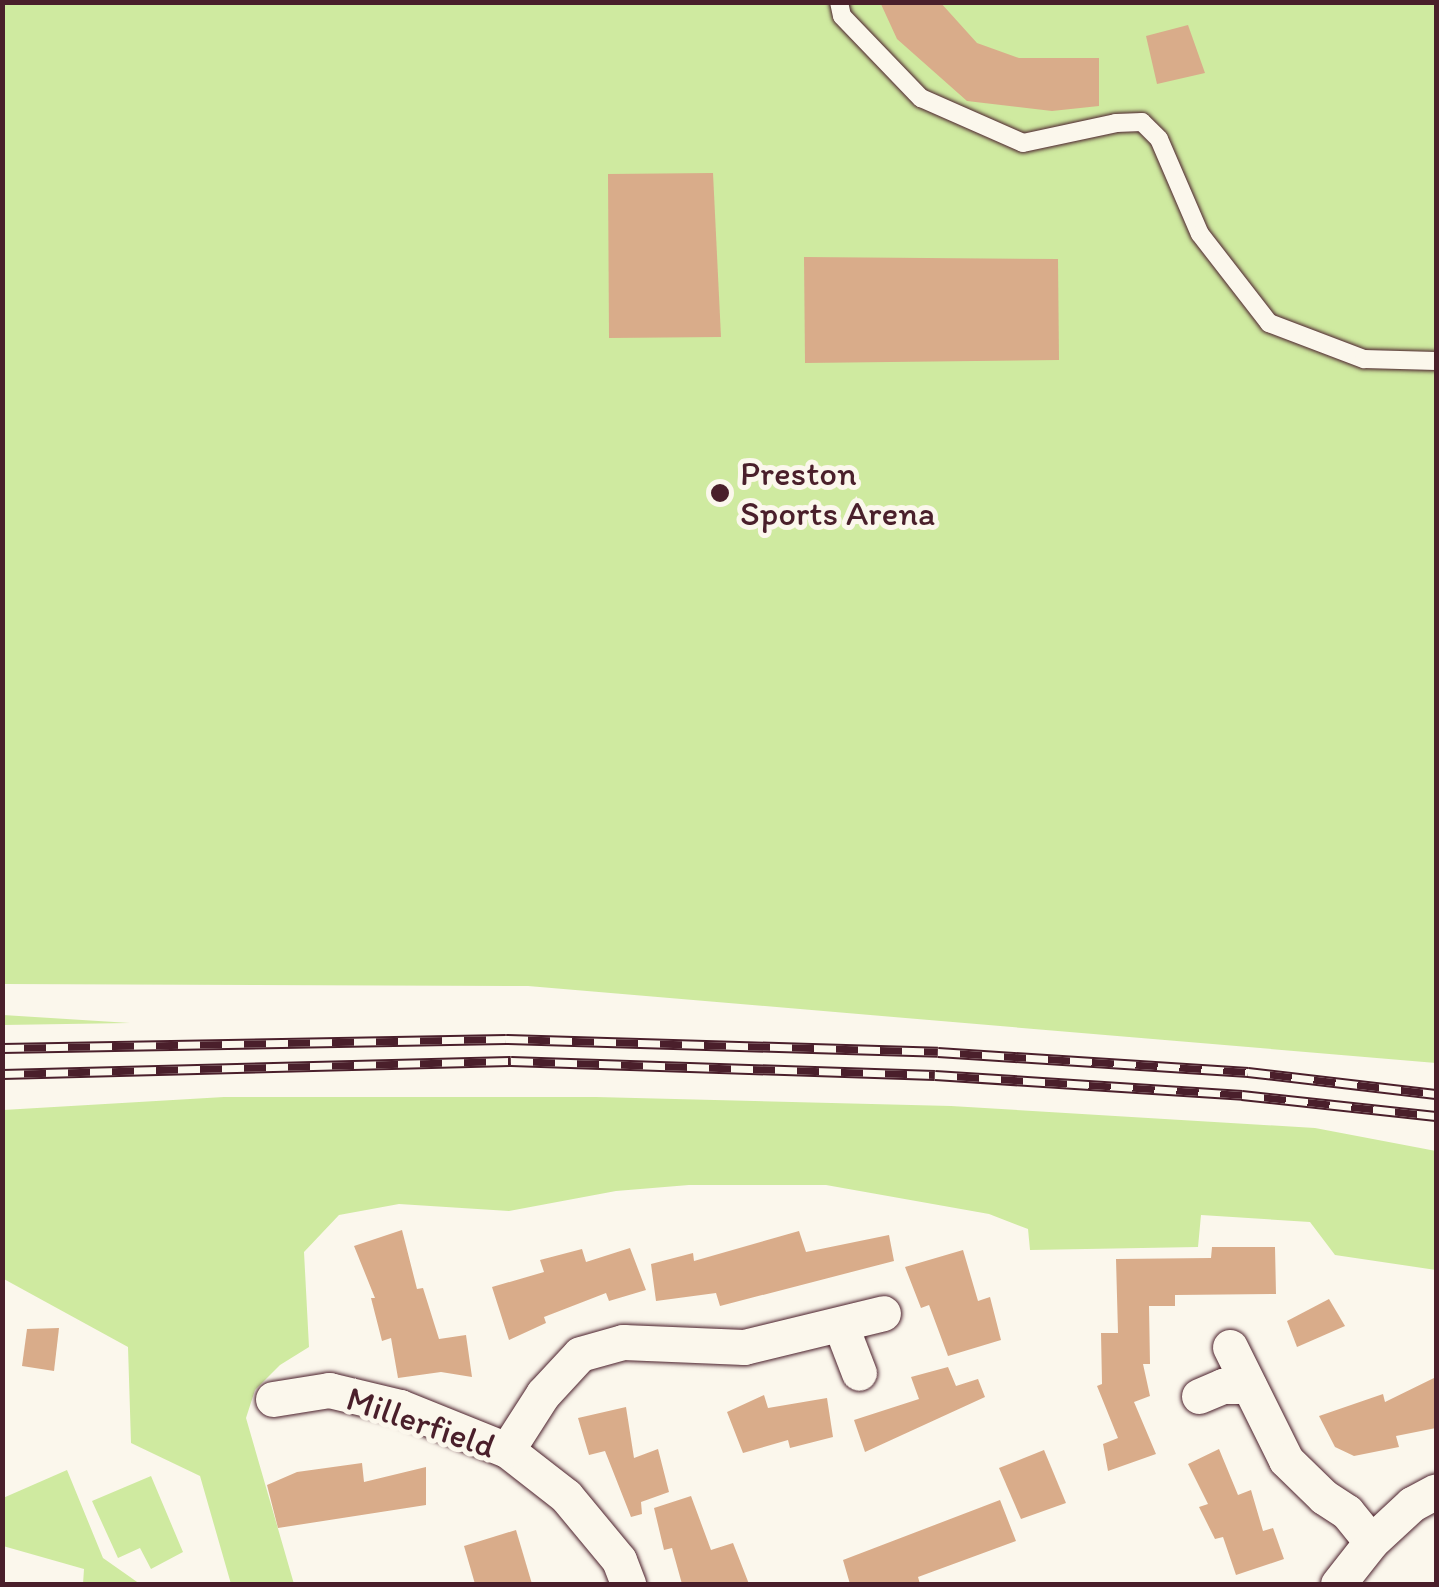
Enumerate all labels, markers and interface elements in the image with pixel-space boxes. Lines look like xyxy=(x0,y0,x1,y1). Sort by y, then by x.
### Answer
place label: Preston Sports Arena xyxy=(740,452,935,534)
marker: Preston Sports Arena xyxy=(709,482,731,504)
street label: Millerfield xyxy=(341,1377,501,1467)

